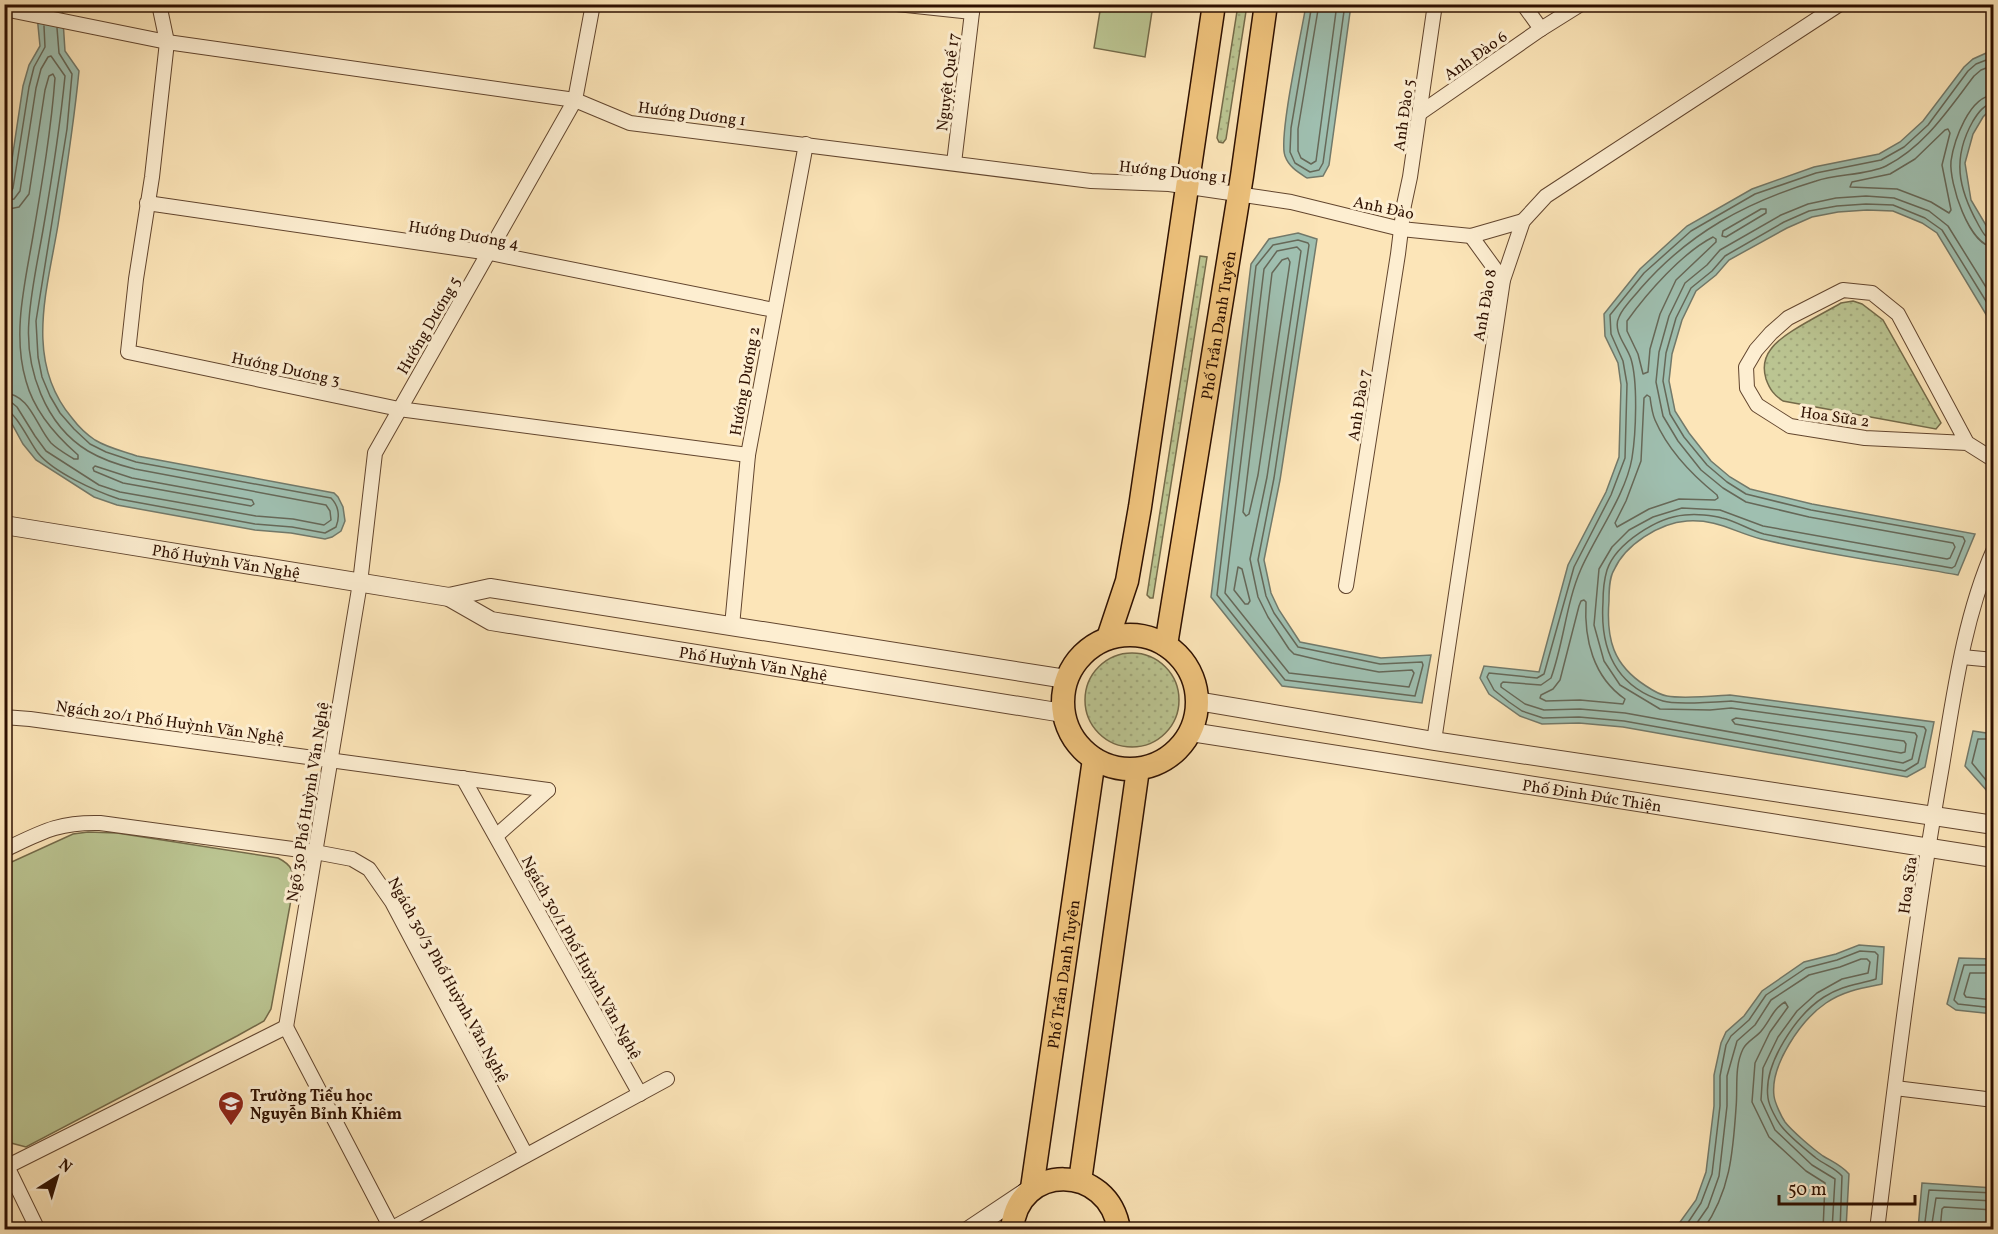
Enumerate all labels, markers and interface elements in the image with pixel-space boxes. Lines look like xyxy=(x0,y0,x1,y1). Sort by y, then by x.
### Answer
street label: Anh Đào 6 xyxy=(1440,27,1512,87)
street label: Nguyệt Quế 17 xyxy=(932,32,966,133)
street label: Anh Đào 5 xyxy=(1389,78,1421,153)
street label: Hướng Dương 1 xyxy=(637,97,747,133)
street label: Hướng Dương 1 xyxy=(1118,156,1228,190)
street label: Anh Đào xyxy=(1351,192,1416,226)
street label: Hướng Dương 4 xyxy=(407,216,521,256)
street label: Phố Trần Danh Tuyên xyxy=(1197,249,1243,402)
street label: Anh Đào 8 xyxy=(1469,267,1503,343)
street label: Hướng Dương 5 xyxy=(393,273,467,379)
street label: Hướng Dương 2 xyxy=(726,325,766,438)
street label: Hướng Dương 3 xyxy=(229,348,342,392)
street label: Anh Đào 7 xyxy=(1343,367,1377,443)
street label: Hoa Sữa 2 xyxy=(1799,402,1871,434)
street label: Phố Huỳnh Văn Nghệ xyxy=(150,540,301,586)
street label: Phố Huỳnh Văn Nghệ xyxy=(677,642,829,688)
street label: Ngách 20/1 Phố Huỳnh Văn Nghệ xyxy=(54,696,285,750)
street label: Ngõ 30 Phố Huỳnh Văn Nghệ xyxy=(282,701,336,904)
street label: Phố Đinh Đức Thiện xyxy=(1520,775,1663,819)
street label: Ngách 30/1 Phố Huỳnh Văn Nghệ xyxy=(515,852,645,1064)
street label: Hoa Sữa xyxy=(1894,855,1924,915)
street label: Ngách 30/3 Phố Huỳnh Văn Nghệ xyxy=(382,873,513,1087)
street label: Phố Trần Danh Tuyên xyxy=(1043,898,1087,1051)
place label: Trường Tiểu học Nguyễn Bỉnh Khiêm xyxy=(250,1086,402,1126)
school or university icon: Trường Tiểu học Nguyễn Bỉnh Khiêm xyxy=(216,1089,246,1127)
north arrow xyxy=(27,1147,87,1207)
text: N xyxy=(54,1154,76,1179)
scale bar xyxy=(1779,1168,1916,1206)
text: 50 m xyxy=(1788,1178,1827,1203)

